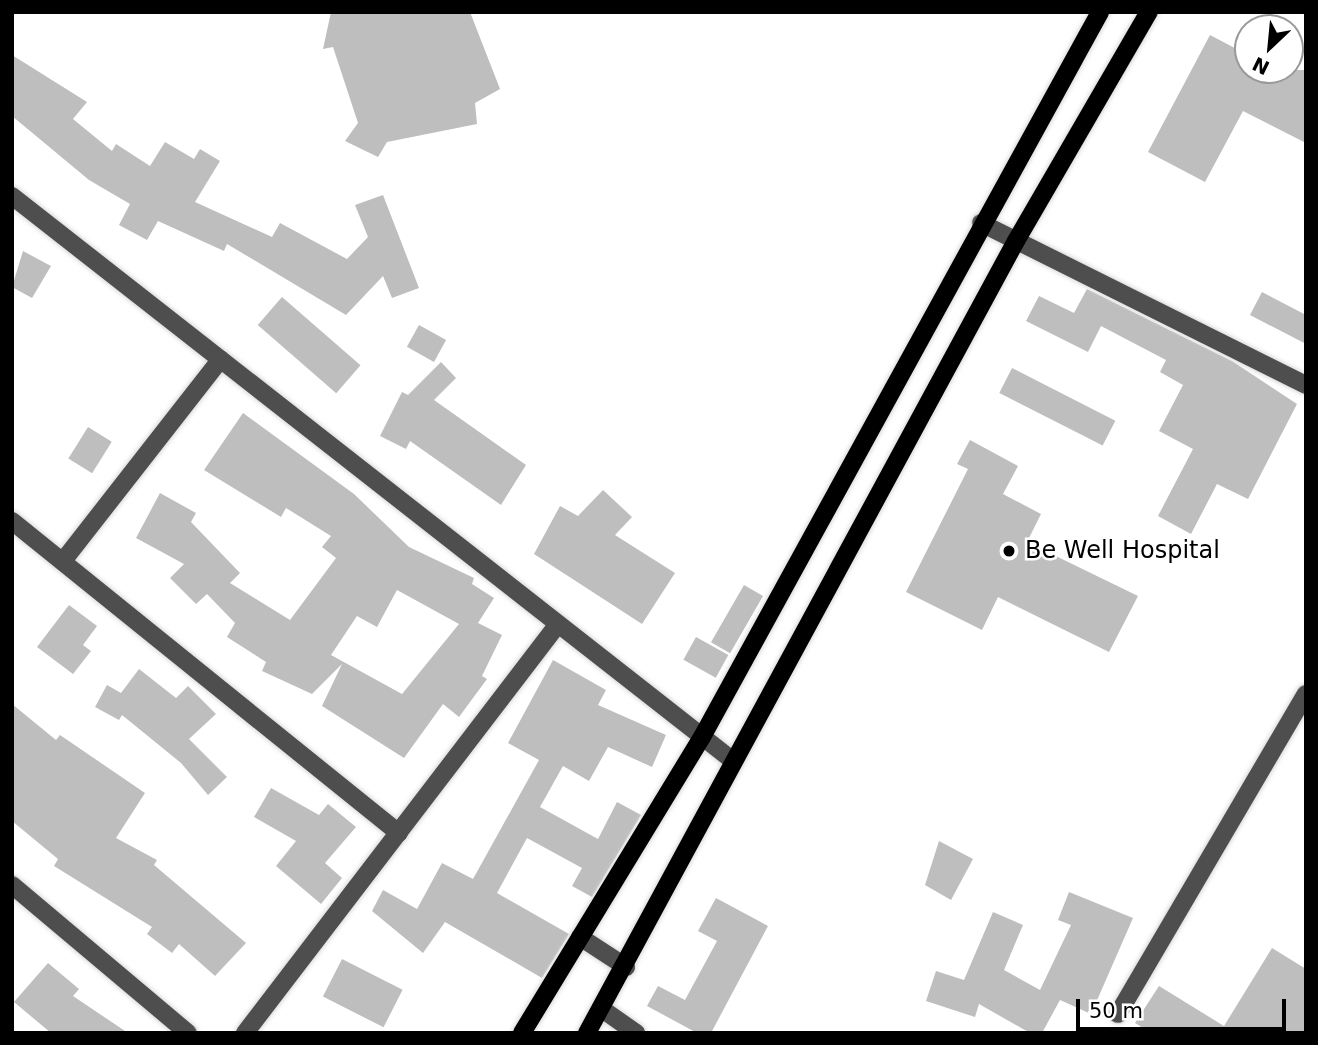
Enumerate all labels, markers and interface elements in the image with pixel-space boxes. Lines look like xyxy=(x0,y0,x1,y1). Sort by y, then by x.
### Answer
north arrow xyxy=(1234,14,1304,84)
text: N xyxy=(1249,53,1273,79)
place label: Be Well Hospital xyxy=(1025,537,1220,565)
marker: Be Well Hospital xyxy=(999,541,1019,561)
scale bar xyxy=(1080,986,1290,1030)
text: 50 m xyxy=(1089,999,1143,1023)

